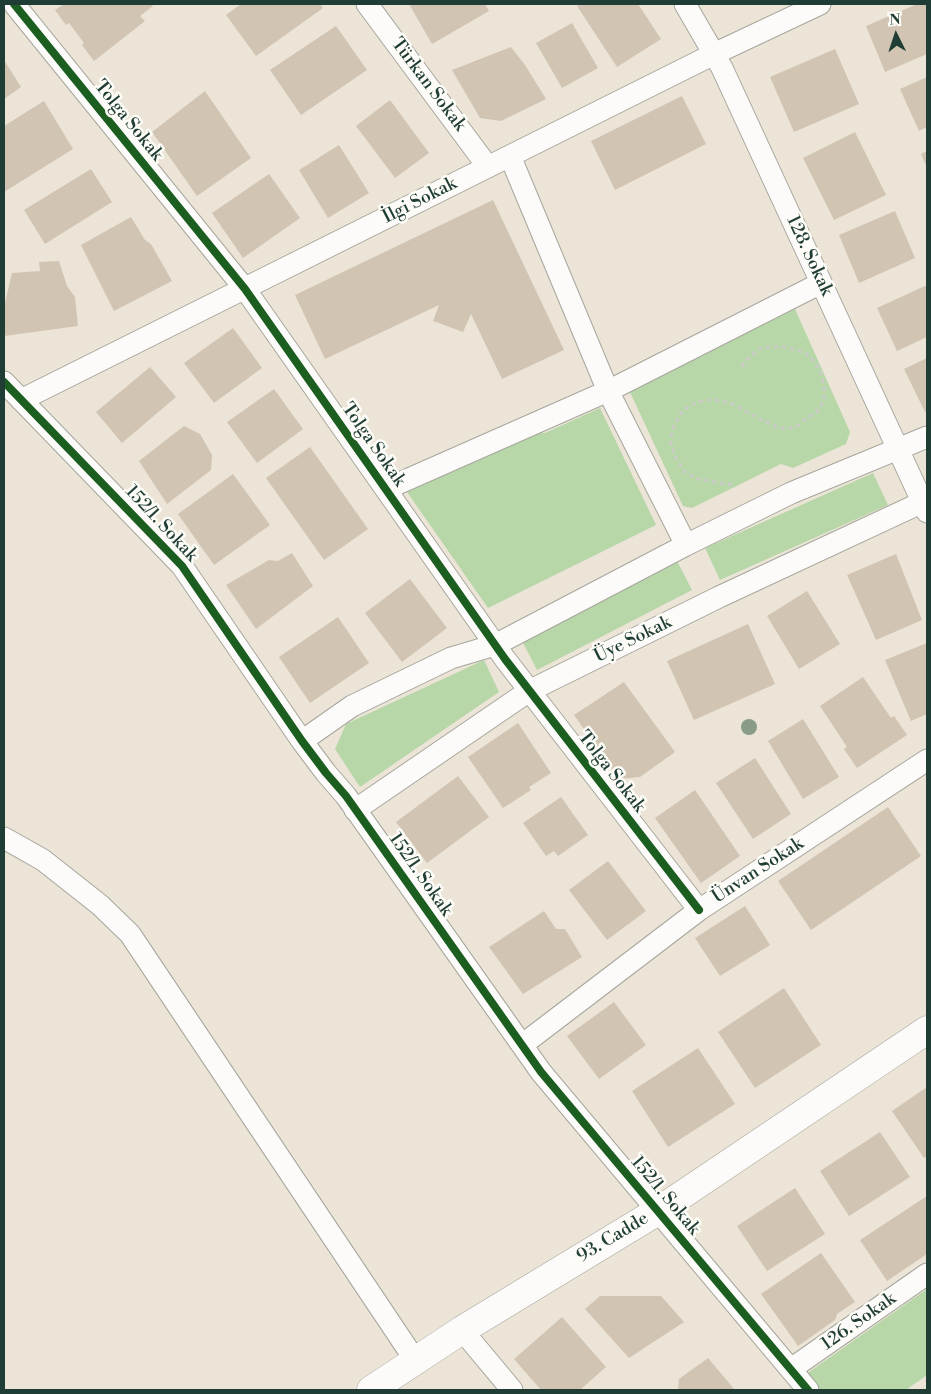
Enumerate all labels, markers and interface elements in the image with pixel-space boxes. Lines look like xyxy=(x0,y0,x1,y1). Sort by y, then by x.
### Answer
north arrow xyxy=(871,10,921,60)
text: N xyxy=(889,11,901,29)
street label: Türkan Sokak xyxy=(386,34,470,136)
street label: Tolga Sokak xyxy=(89,76,167,166)
street label: İlgi Sokak xyxy=(379,173,461,229)
street label: 128. Sokak xyxy=(781,212,837,300)
street label: Tolga Sokak xyxy=(336,399,410,491)
street label: 152/1. Sokak xyxy=(120,481,202,567)
street label: Üye Sokak xyxy=(591,612,675,668)
street label: Tolga Sokak xyxy=(572,727,650,817)
street label: 152/1. Sokak xyxy=(384,829,456,921)
street label: Ünvan Sokak xyxy=(708,833,808,909)
street label: 152/1. Sokak xyxy=(626,1152,704,1240)
street label: 93. Cadde xyxy=(573,1208,653,1268)
street label: 126. Sokak xyxy=(818,1288,900,1356)

